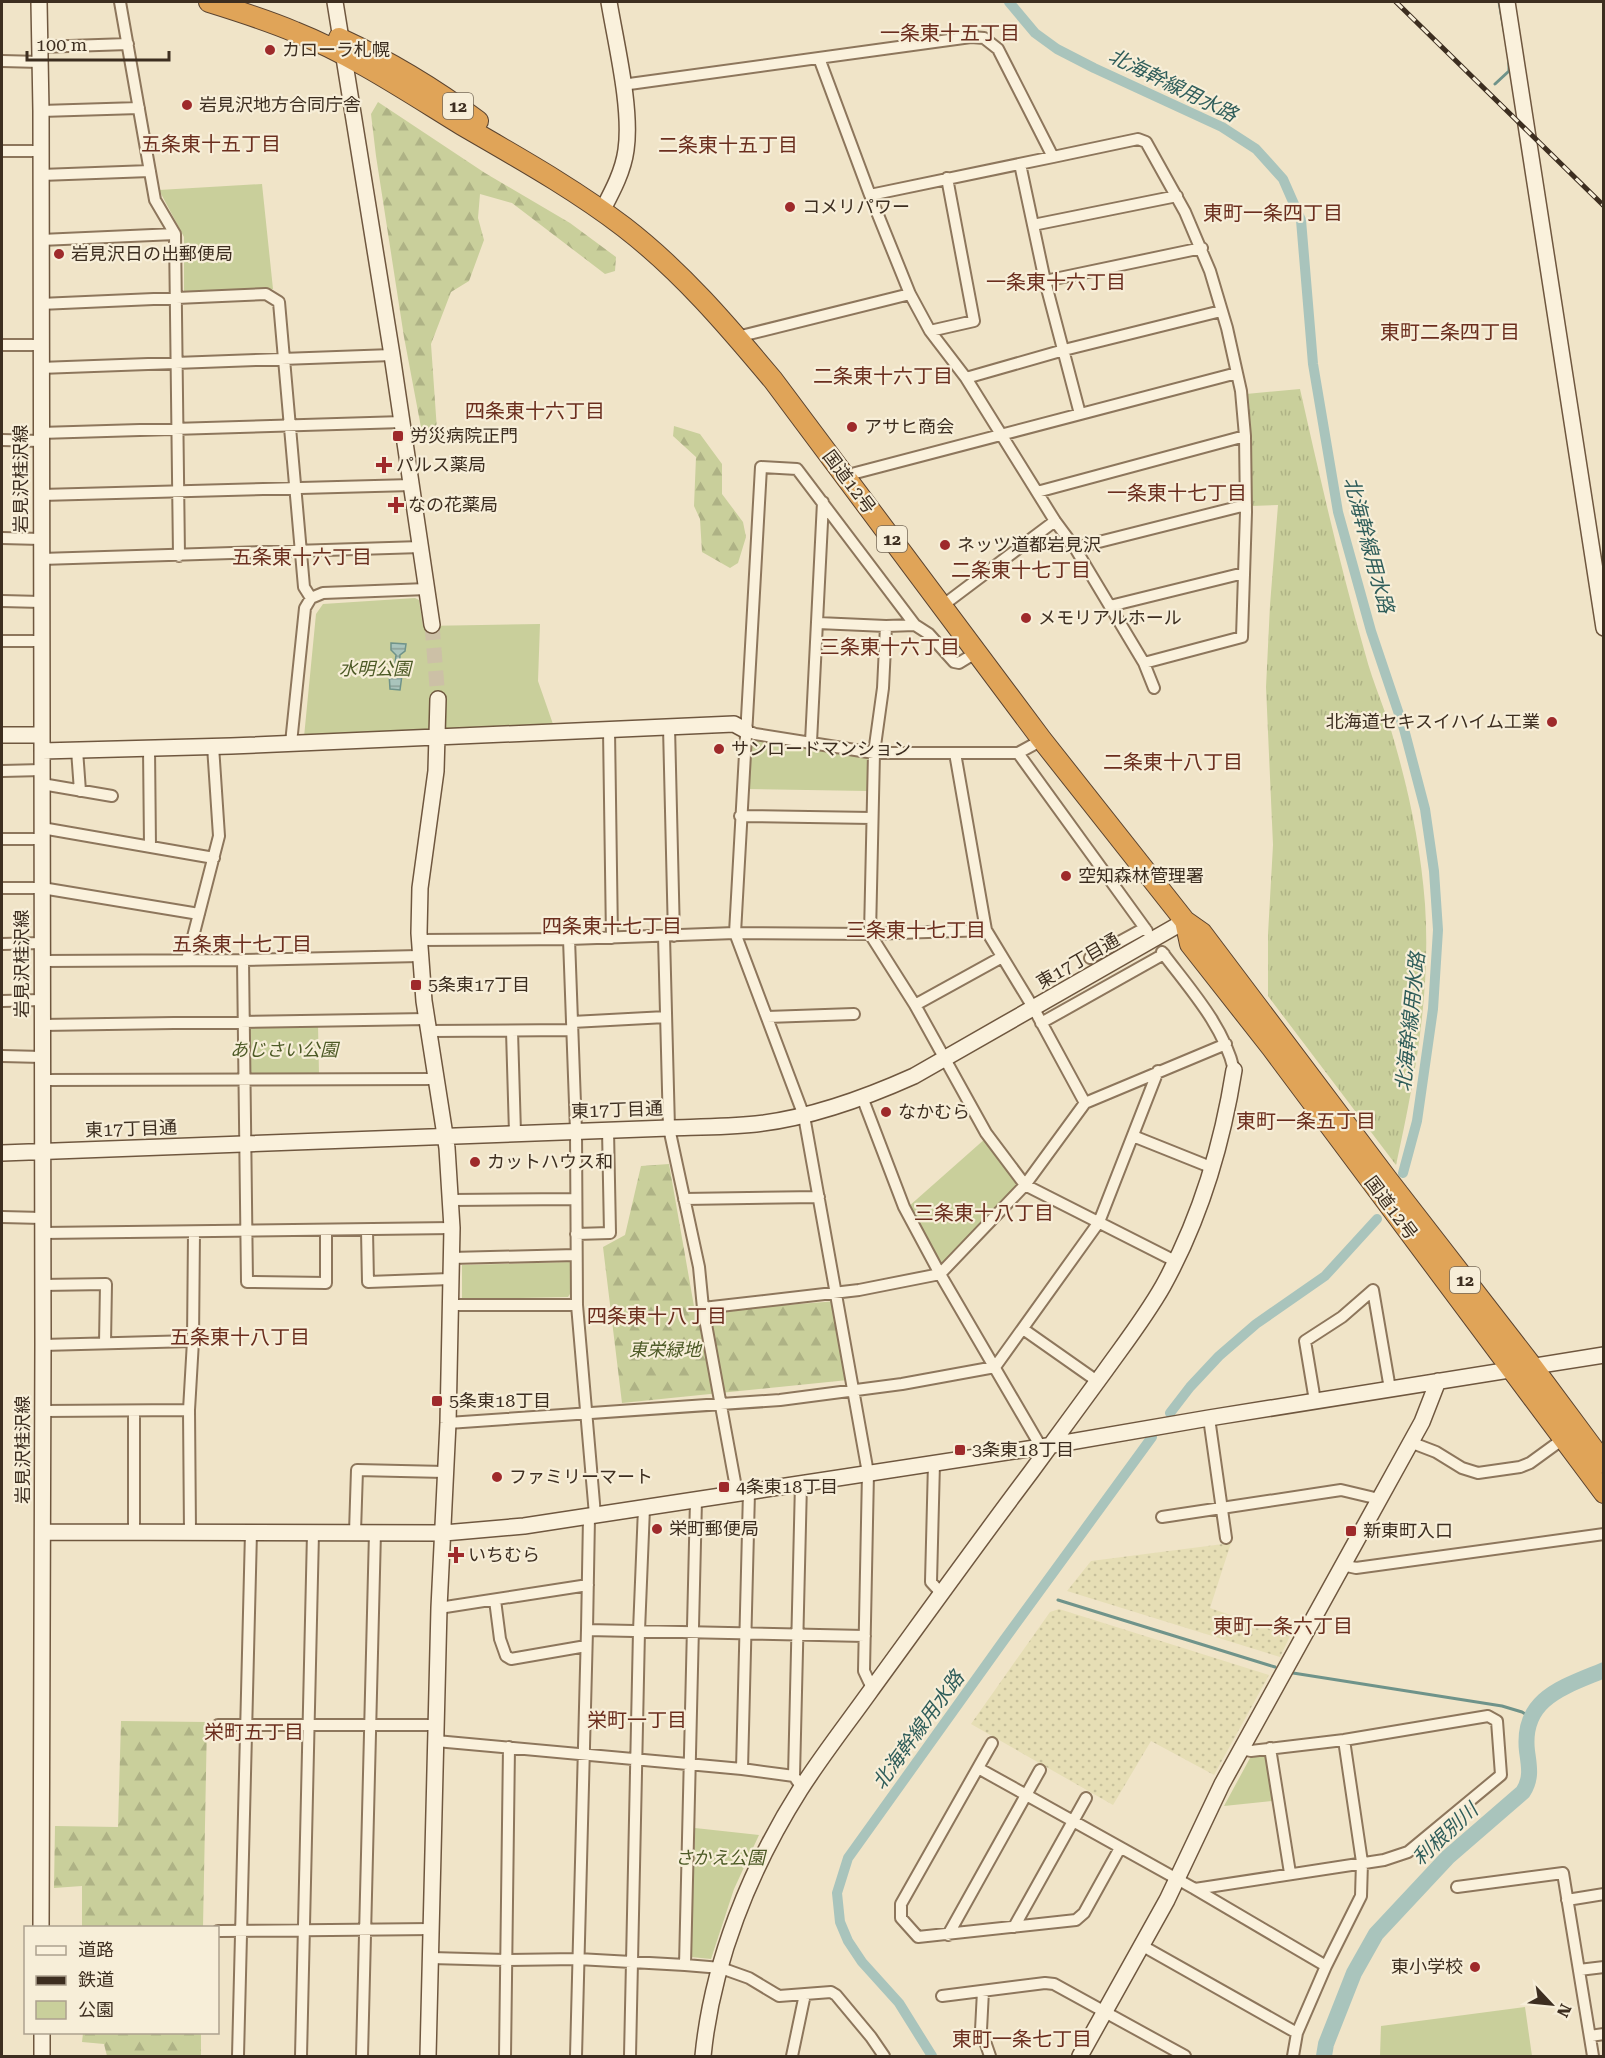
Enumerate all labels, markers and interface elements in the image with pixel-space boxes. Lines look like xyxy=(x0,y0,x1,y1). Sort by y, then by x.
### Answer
district label: 一条東十五丁目 xyxy=(880,21,1020,45)
scale bar xyxy=(27,24,170,62)
text: 100 m xyxy=(36,34,87,55)
place label: カローラ札幌 xyxy=(282,39,390,60)
marker: カローラ札幌 xyxy=(263,43,277,57)
water label: 北海幹線用水路 xyxy=(1105,44,1243,127)
road number: 12 xyxy=(443,93,473,119)
place label: 岩見沢地方合同庁舎 xyxy=(199,94,361,115)
marker: 岩見沢地方合同庁舎 xyxy=(180,98,194,112)
district label: 五条東十五丁目 xyxy=(141,132,281,156)
district label: 二条東十五丁目 xyxy=(658,133,798,157)
place label: コメリパワー xyxy=(802,196,910,217)
marker: コメリパワー xyxy=(783,200,797,214)
district label: 東町一条四丁目 xyxy=(1203,201,1343,225)
place label: 岩見沢日の出郵便局 xyxy=(71,243,233,264)
marker: 岩見沢日の出郵便局 xyxy=(52,247,66,261)
district label: 一条東十六丁目 xyxy=(986,270,1126,294)
district label: 東町二条四丁目 xyxy=(1380,320,1520,344)
district label: 二条東十六丁目 xyxy=(813,364,953,388)
district label: 四条東十六丁目 xyxy=(465,399,605,423)
place label: アサヒ商会 xyxy=(864,416,954,437)
marker: アサヒ商会 xyxy=(845,420,859,434)
street label: 岩見沢桂沢線 xyxy=(10,425,31,533)
place label: 労災病院正門 xyxy=(410,425,518,446)
marker: 労災病院正門 xyxy=(391,429,405,443)
street label: 国道12号 xyxy=(819,446,880,518)
place label: パルス薬局 xyxy=(396,454,486,475)
marker: パルス薬局 xyxy=(377,458,391,472)
water label: 北海幹線用水路 xyxy=(1339,474,1399,618)
district label: 一条東十七丁目 xyxy=(1107,481,1247,505)
place label: なの花薬局 xyxy=(408,494,498,515)
marker: なの花薬局 xyxy=(389,498,403,512)
road number: 12 xyxy=(877,526,907,552)
place label: ネッツ道都岩見沢 xyxy=(957,534,1101,555)
marker: ネッツ道都岩見沢 xyxy=(938,538,952,552)
district label: 五条東十六丁目 xyxy=(232,545,372,569)
district label: 二条東十七丁目 xyxy=(951,558,1091,582)
place label: メモリアルホール xyxy=(1038,607,1182,628)
marker: メモリアルホール xyxy=(1019,611,1033,625)
district label: 三条東十六丁目 xyxy=(820,635,960,659)
park label: 水明公園 xyxy=(339,658,414,679)
place label: 北海道セキスイハイム工業 xyxy=(1326,711,1540,732)
marker: 北海道セキスイハイム工業 xyxy=(1545,715,1559,729)
place label: サンロードマンション xyxy=(731,738,911,759)
marker: サンロードマンション xyxy=(712,742,726,756)
district label: 二条東十八丁目 xyxy=(1103,750,1243,774)
place label: 空知森林管理署 xyxy=(1078,865,1204,886)
marker: 空知森林管理署 xyxy=(1059,869,1073,883)
street label: 岩見沢桂沢線 xyxy=(11,910,32,1018)
district label: 四条東十七丁目 xyxy=(542,914,682,938)
district label: 三条東十七丁目 xyxy=(846,918,986,942)
street label: 東17丁目通 xyxy=(1033,928,1123,993)
district label: 五条東十七丁目 xyxy=(172,932,312,956)
water label: 北海幹線用水路 xyxy=(1391,949,1429,1093)
place label: 5条東17丁目 xyxy=(428,974,530,995)
marker: 5条東17丁目 xyxy=(409,978,423,992)
park label: あじさい公園 xyxy=(230,1039,341,1060)
street label: 東17丁目通 xyxy=(571,1097,663,1122)
place label: なかむら xyxy=(898,1101,970,1122)
marker: なかむら xyxy=(879,1105,893,1119)
district label: 東町一条五丁目 xyxy=(1236,1109,1376,1133)
street label: 東17丁目通 xyxy=(85,1116,177,1141)
place label: カットハウス和 xyxy=(487,1151,613,1172)
marker: カットハウス和 xyxy=(468,1155,482,1169)
street label: 国道12号 xyxy=(1361,1172,1422,1244)
district label: 三条東十八丁目 xyxy=(914,1201,1054,1225)
road number: 12 xyxy=(1450,1267,1480,1293)
district label: 四条東十八丁目 xyxy=(587,1304,727,1328)
district label: 五条東十八丁目 xyxy=(170,1325,310,1349)
park label: 東栄緑地 xyxy=(629,1339,703,1360)
place label: 5条東18丁目 xyxy=(449,1390,551,1411)
marker: 5条東18丁目 xyxy=(430,1394,444,1408)
street label: 岩見沢桂沢線 xyxy=(12,1396,33,1504)
place label: 3条東18丁目 xyxy=(972,1439,1074,1460)
marker: 3条東18丁目 xyxy=(953,1443,967,1457)
place label: ファミリーマート xyxy=(509,1466,653,1487)
marker: ファミリーマート xyxy=(490,1470,504,1484)
place label: 4条東18丁目 xyxy=(736,1476,838,1497)
marker: 4条東18丁目 xyxy=(717,1480,731,1494)
place label: 栄町郵便局 xyxy=(669,1518,759,1539)
place label: 新東町入口 xyxy=(1363,1520,1453,1541)
marker: 栄町郵便局 xyxy=(650,1522,664,1536)
marker: 新東町入口 xyxy=(1344,1524,1358,1538)
place label: いちむら xyxy=(468,1544,540,1565)
marker: いちむら xyxy=(449,1548,463,1562)
district label: 東町一条六丁目 xyxy=(1213,1614,1353,1638)
water label: 北海幹線用水路 xyxy=(867,1665,970,1794)
district label: 栄町一丁目 xyxy=(587,1708,687,1732)
district label: 栄町五丁目 xyxy=(204,1720,304,1744)
water label: 利根別川 xyxy=(1408,1797,1484,1870)
park label: さかえ公園 xyxy=(675,1847,768,1868)
legend xyxy=(24,1926,219,2034)
text: 道路 xyxy=(78,1939,114,1960)
place label: 東小学校 xyxy=(1391,1956,1463,1977)
marker: 東小学校 xyxy=(1468,1960,1482,1974)
text: 鉄道 xyxy=(78,1969,114,1990)
north arrow xyxy=(1521,1974,1581,2034)
text: 公園 xyxy=(78,1999,114,2020)
text: N xyxy=(1553,2001,1575,2020)
district label: 東町一条七丁目 xyxy=(952,2027,1092,2051)

